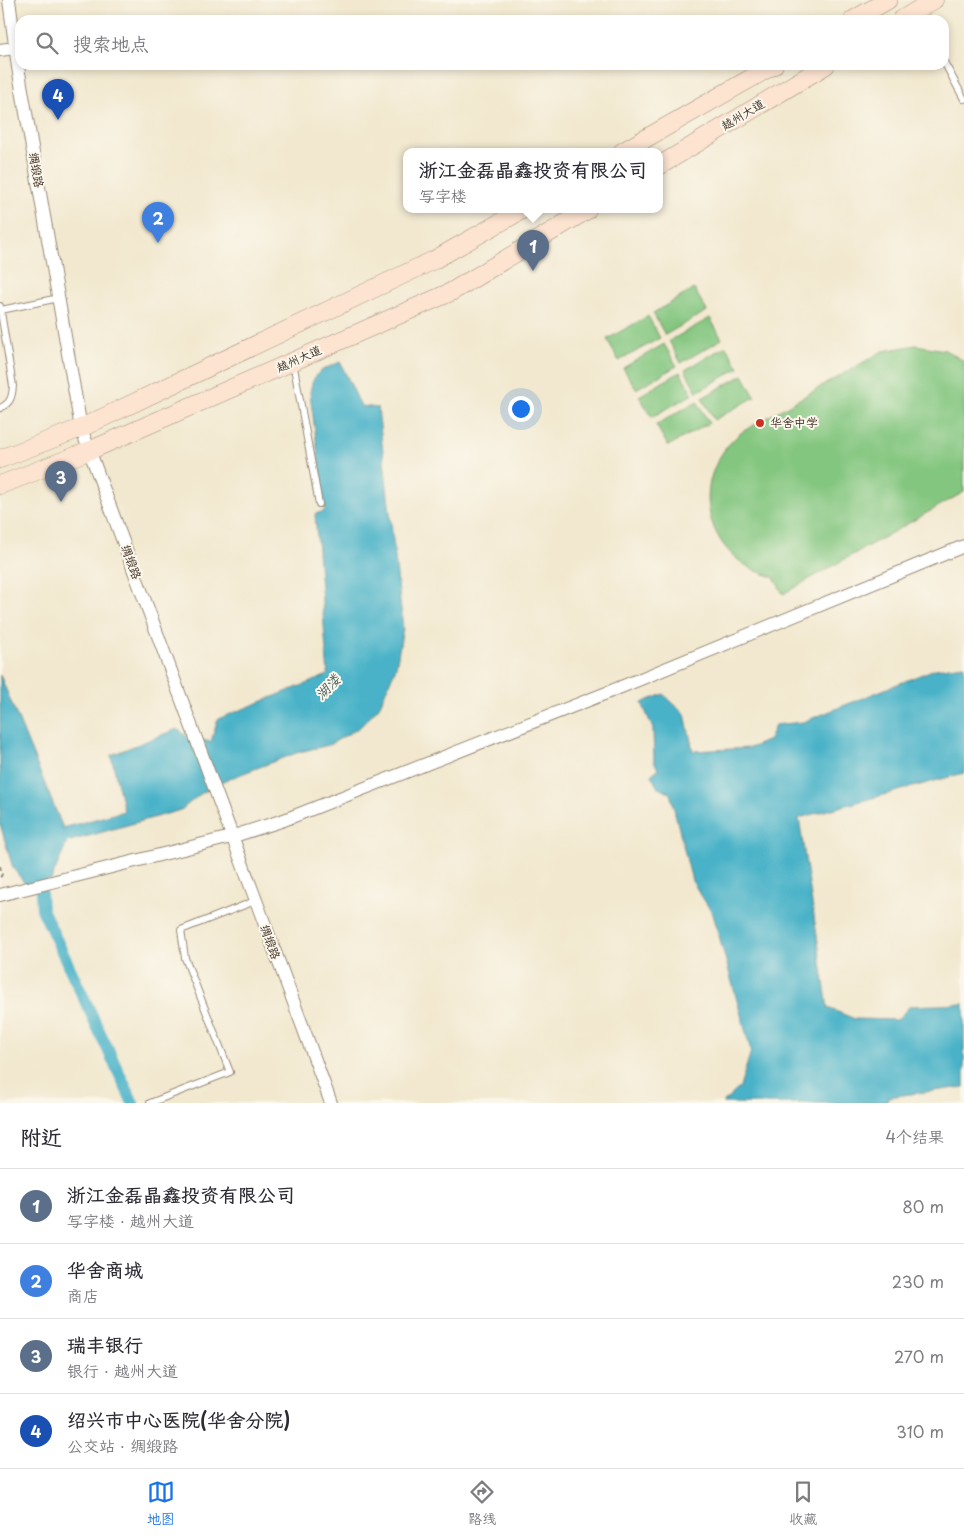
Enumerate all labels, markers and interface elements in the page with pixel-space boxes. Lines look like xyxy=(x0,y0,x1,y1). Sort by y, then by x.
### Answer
search box xyxy=(15,15,949,70)
icon: search xyxy=(33,29,61,57)
text: 搜索地点 xyxy=(73,29,149,57)
pin: 4 xyxy=(42,79,74,120)
street label: 越州大道 xyxy=(717,94,768,134)
popup xyxy=(403,148,663,213)
street label: 绸缎路 xyxy=(25,151,49,189)
text: 浙江金磊晶鑫投资有限公司 xyxy=(419,155,647,183)
text: 写字楼 xyxy=(419,183,467,207)
pin: 2 xyxy=(142,202,174,243)
pin: 1 xyxy=(517,230,549,271)
street label: 越州大道 xyxy=(273,340,324,376)
your location xyxy=(508,396,534,422)
place label: 华舍中学 xyxy=(770,413,818,431)
marker: 华舍中学 xyxy=(754,417,766,429)
pin: 3 xyxy=(45,461,77,502)
street label: 绸缎路 xyxy=(117,542,147,582)
water label: 湖溇 xyxy=(310,669,346,704)
street label: 绸缎路 xyxy=(256,922,286,962)
text: 附近 xyxy=(20,1120,62,1152)
text: 4个结果 xyxy=(885,1124,944,1148)
text: 浙江金磊晶鑫投资有限公司 xyxy=(67,1180,295,1208)
text: 1 xyxy=(32,1194,40,1218)
text: 80 m xyxy=(902,1194,944,1218)
text: 写字楼 · 越州大道 xyxy=(67,1208,194,1232)
text: 华舍商城 xyxy=(67,1255,143,1283)
text: 2 xyxy=(30,1269,42,1293)
text: 230 m xyxy=(892,1269,944,1293)
text: 商店 xyxy=(67,1283,99,1307)
text: 瑞丰银行 xyxy=(67,1330,143,1358)
text: 3 xyxy=(31,1344,41,1368)
text: 270 m xyxy=(894,1344,944,1368)
text: 银行 · 越州大道 xyxy=(67,1358,178,1382)
text: 绍兴市中心医院(华舍分院) xyxy=(67,1405,290,1433)
text: 4 xyxy=(31,1419,41,1443)
text: 310 m xyxy=(896,1419,944,1443)
text: 公交站 · 绸缎路 xyxy=(67,1433,178,1457)
tab: 地图 xyxy=(147,1478,175,1529)
tab: 路线 xyxy=(468,1478,496,1529)
tab: 收藏 xyxy=(789,1478,817,1529)

